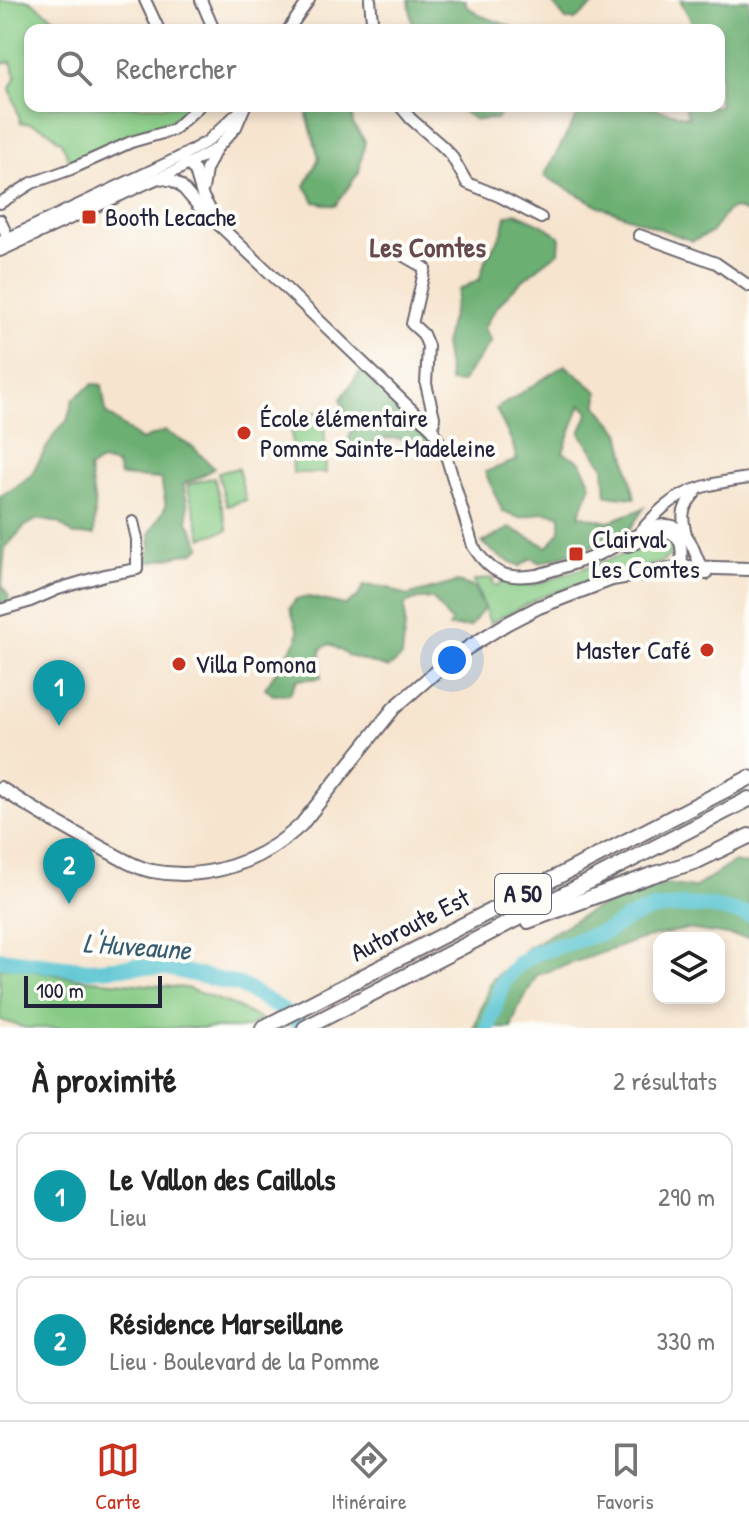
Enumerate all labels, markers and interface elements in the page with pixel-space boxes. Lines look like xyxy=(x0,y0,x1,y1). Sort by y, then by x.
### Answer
search box xyxy=(24,24,725,112)
icon: search xyxy=(52,46,96,90)
text: Rechercher xyxy=(116,48,237,88)
place label: Booth Lecache xyxy=(105,199,237,234)
marker: Booth Lecache xyxy=(80,208,98,226)
district label: Les Comtes xyxy=(370,228,486,266)
place label: École élémentaire Pomme Sainte-Madeleine xyxy=(260,400,496,465)
marker: École élémentaire Pomme Sainte-Madeleine xyxy=(235,424,253,442)
place label: Clairval Les Comtes xyxy=(592,521,700,586)
marker: Clairval Les Comtes xyxy=(567,545,585,563)
place label: Master Café xyxy=(576,632,691,667)
your location xyxy=(432,640,472,680)
marker: Master Café xyxy=(698,641,716,659)
place label: Villa Pomona xyxy=(195,646,316,681)
marker: Villa Pomona xyxy=(170,655,188,673)
pin: 1 xyxy=(33,660,85,726)
pin: 2 xyxy=(43,838,95,904)
road number: A 50 xyxy=(495,874,551,914)
street label: Autoroute Est xyxy=(344,879,476,969)
water label: L'Huveaune xyxy=(82,923,194,969)
map controls xyxy=(653,932,725,1004)
button: layers xyxy=(653,932,725,1004)
scale bar xyxy=(24,972,162,1008)
text: 100 m xyxy=(36,975,84,1005)
text: À proximité xyxy=(32,1057,177,1103)
text: 2 résultats xyxy=(613,1063,717,1098)
text: Le Vallon des Caillols xyxy=(110,1159,336,1199)
text: 1 xyxy=(55,1179,65,1214)
text: 290 m xyxy=(658,1179,715,1214)
text: Lieu xyxy=(110,1199,146,1234)
text: Résidence Marseillane xyxy=(110,1303,343,1343)
text: 2 xyxy=(54,1323,66,1358)
text: 330 m xyxy=(656,1323,715,1358)
text: Lieu · Boulevard de la Pomme xyxy=(110,1343,380,1378)
tab: Carte xyxy=(95,1438,141,1516)
tab: Itinéraire xyxy=(331,1438,407,1516)
tab: Favoris xyxy=(597,1438,654,1516)

